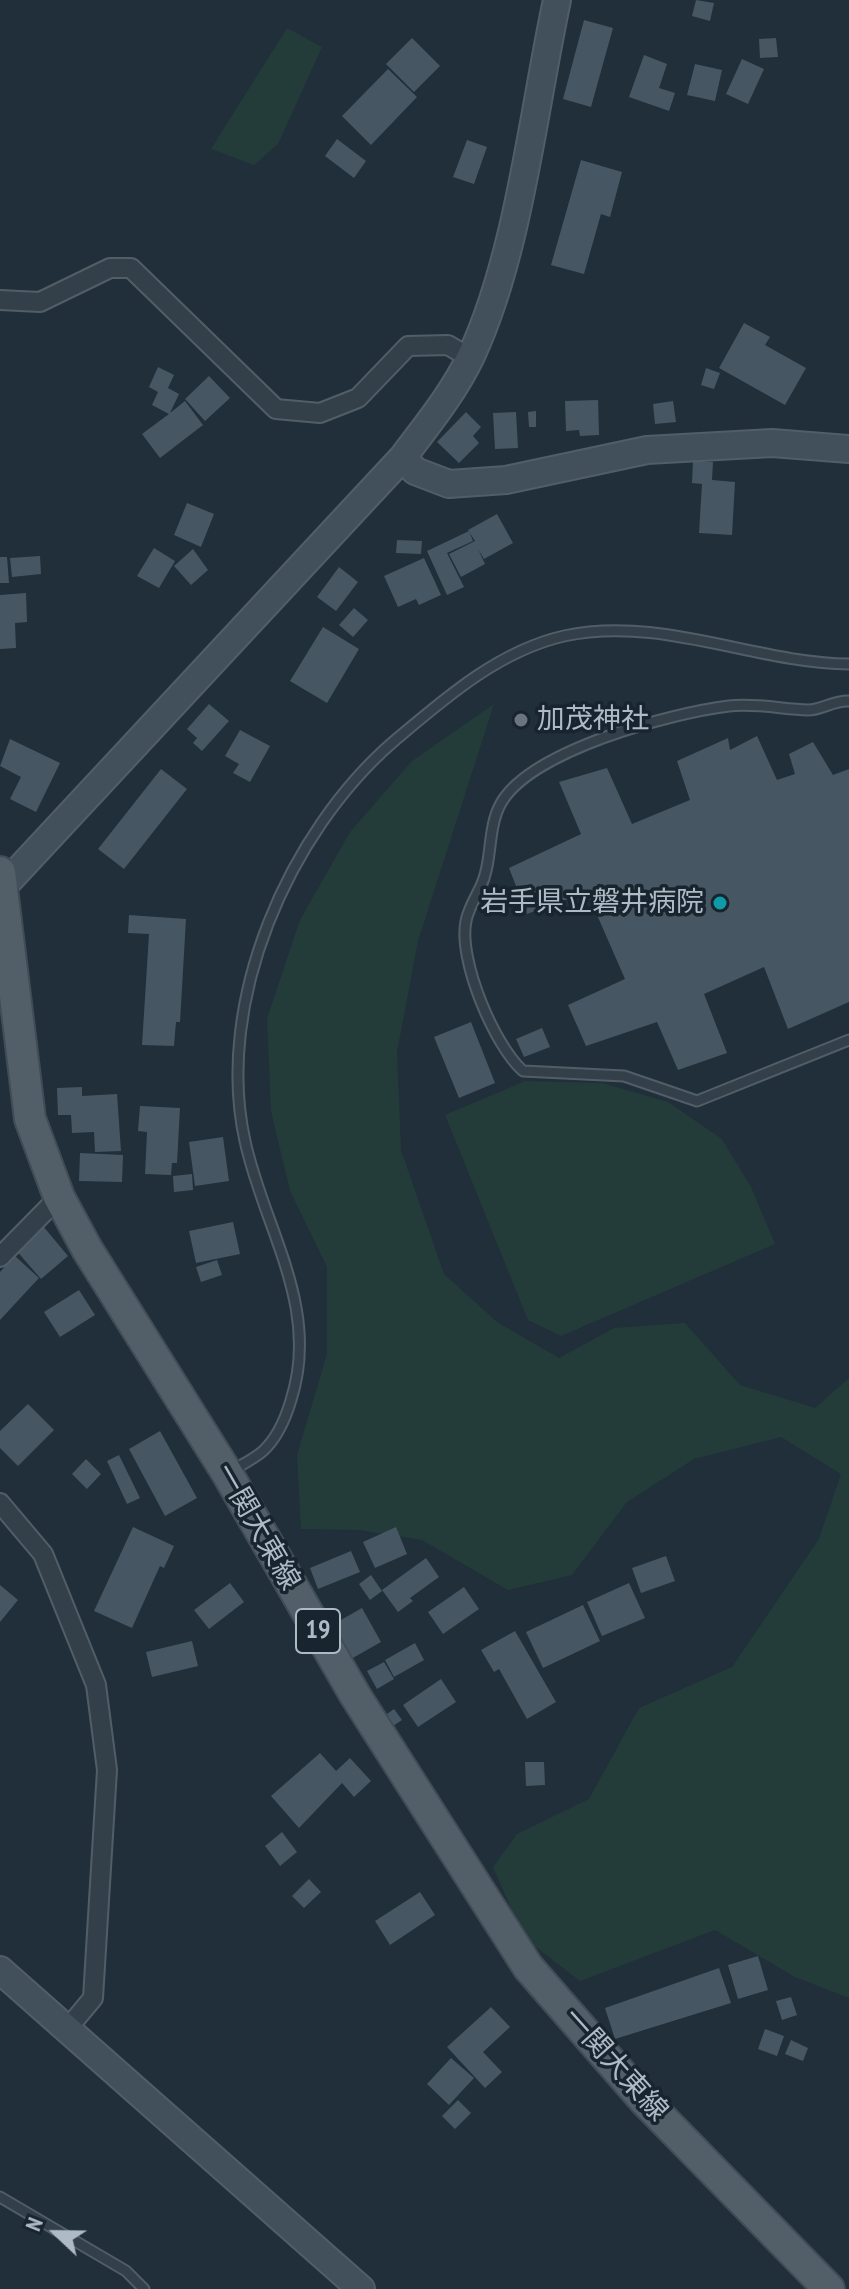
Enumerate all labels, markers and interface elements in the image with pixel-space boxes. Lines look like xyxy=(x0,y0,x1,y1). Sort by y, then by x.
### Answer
place label: 加茂神社 xyxy=(537,703,649,737)
marker: 加茂神社 xyxy=(512,711,530,729)
place label: 岩手県立磐井病院 xyxy=(480,886,704,920)
marker: 岩手県立磐井病院 xyxy=(711,894,729,912)
street label: 一関大東線 xyxy=(207,1458,307,1596)
road number: 19 xyxy=(296,1609,340,1653)
street label: 一関大東線 xyxy=(556,2002,674,2128)
north arrow xyxy=(16,2193,96,2273)
text: N xyxy=(19,2213,49,2235)

